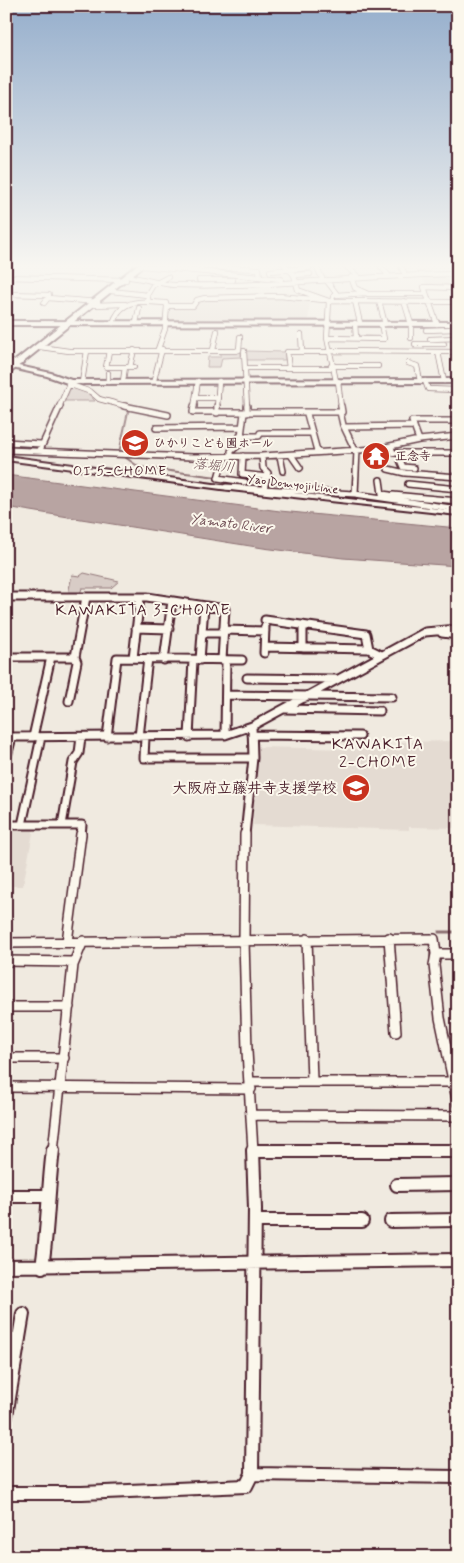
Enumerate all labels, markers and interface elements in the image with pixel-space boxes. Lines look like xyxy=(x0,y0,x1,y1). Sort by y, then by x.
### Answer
school or university icon: ひかりこども園ホール xyxy=(120,428,150,458)
place label: ひかりこども園ホール xyxy=(154,436,274,452)
temple icon: 正念寺 xyxy=(361,441,391,471)
place label: 正念寺 xyxy=(395,449,431,465)
water label: 落堀川 xyxy=(192,455,236,477)
district label: OI 5-CHOME xyxy=(73,462,167,480)
street label: Yao Domyoji Line xyxy=(247,471,339,499)
water label: Yamato River xyxy=(189,510,275,538)
district label: KAWAKITA 3-CHOME xyxy=(55,600,231,621)
district label: KAWAKITA 2-CHOME xyxy=(332,734,424,773)
school or university icon: 大阪府立藤井寺支援学校 xyxy=(341,773,371,803)
place label: 大阪府立藤井寺支援学校 xyxy=(172,779,337,799)

